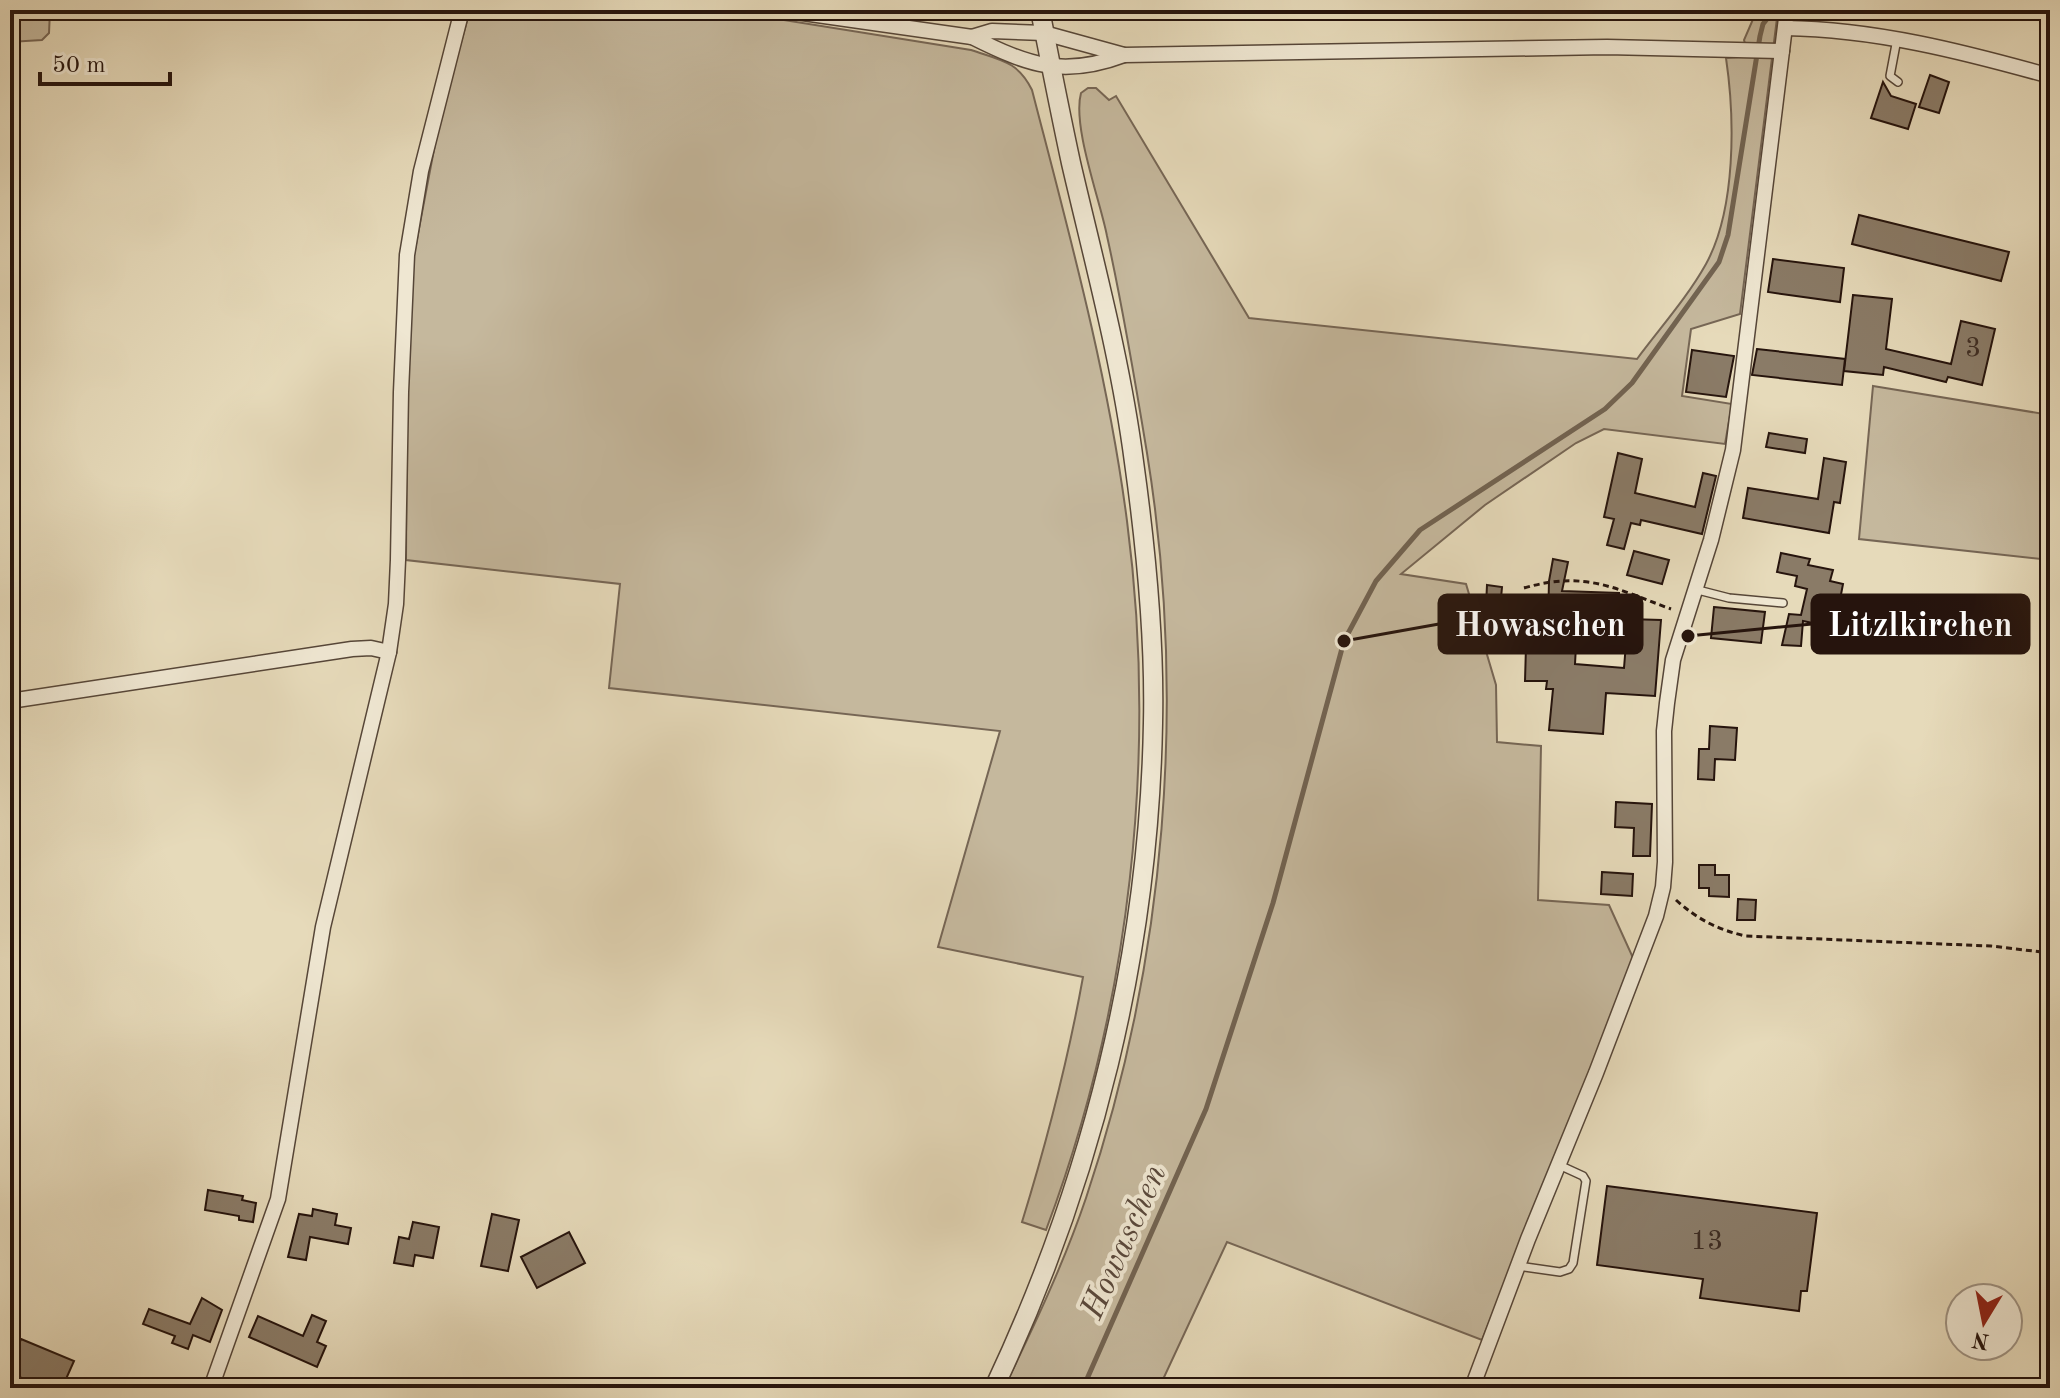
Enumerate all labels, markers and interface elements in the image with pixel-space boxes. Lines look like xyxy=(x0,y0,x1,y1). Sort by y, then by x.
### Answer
scale bar xyxy=(40,36,170,86)
text: 50 m xyxy=(52,54,106,78)
house number: 3 xyxy=(1965,335,1981,363)
callout: Howaschen xyxy=(1439,595,1642,653)
callout: Litzlkirchen xyxy=(1812,595,2029,653)
text: Howaschen xyxy=(1454,610,1626,644)
text: Litzlkirchen xyxy=(1827,610,2013,644)
water label: Howaschen xyxy=(1075,1160,1174,1325)
house number: 13 xyxy=(1691,1228,1723,1256)
north arrow xyxy=(1944,1282,2024,1362)
text: N xyxy=(1971,1327,1991,1352)

